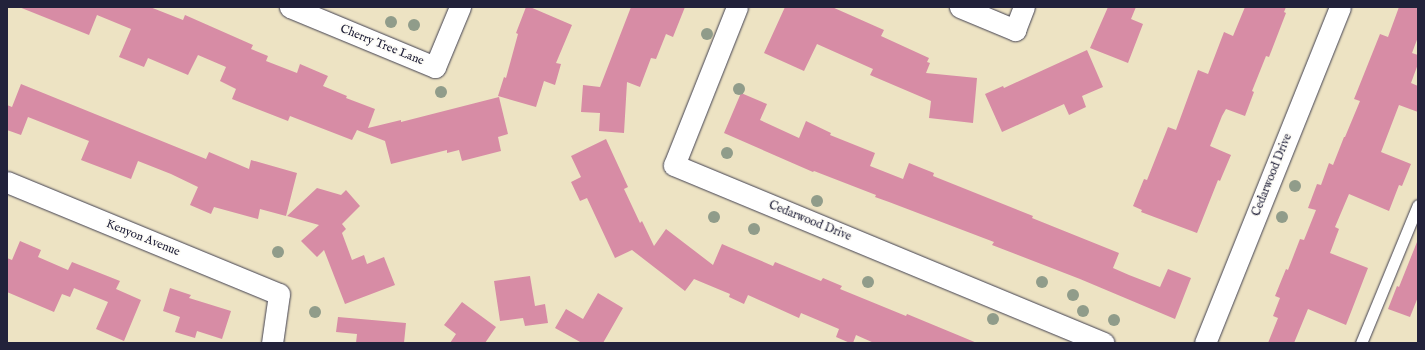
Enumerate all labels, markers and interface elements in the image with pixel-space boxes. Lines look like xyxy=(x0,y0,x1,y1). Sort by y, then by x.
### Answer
street label: Cherry Tree Lane xyxy=(338,22,426,68)
street label: Cedarwood Drive xyxy=(1249,132,1295,218)
street label: Cedarwood Drive xyxy=(767,198,853,244)
street label: Kenyon Avenue xyxy=(104,217,182,259)

